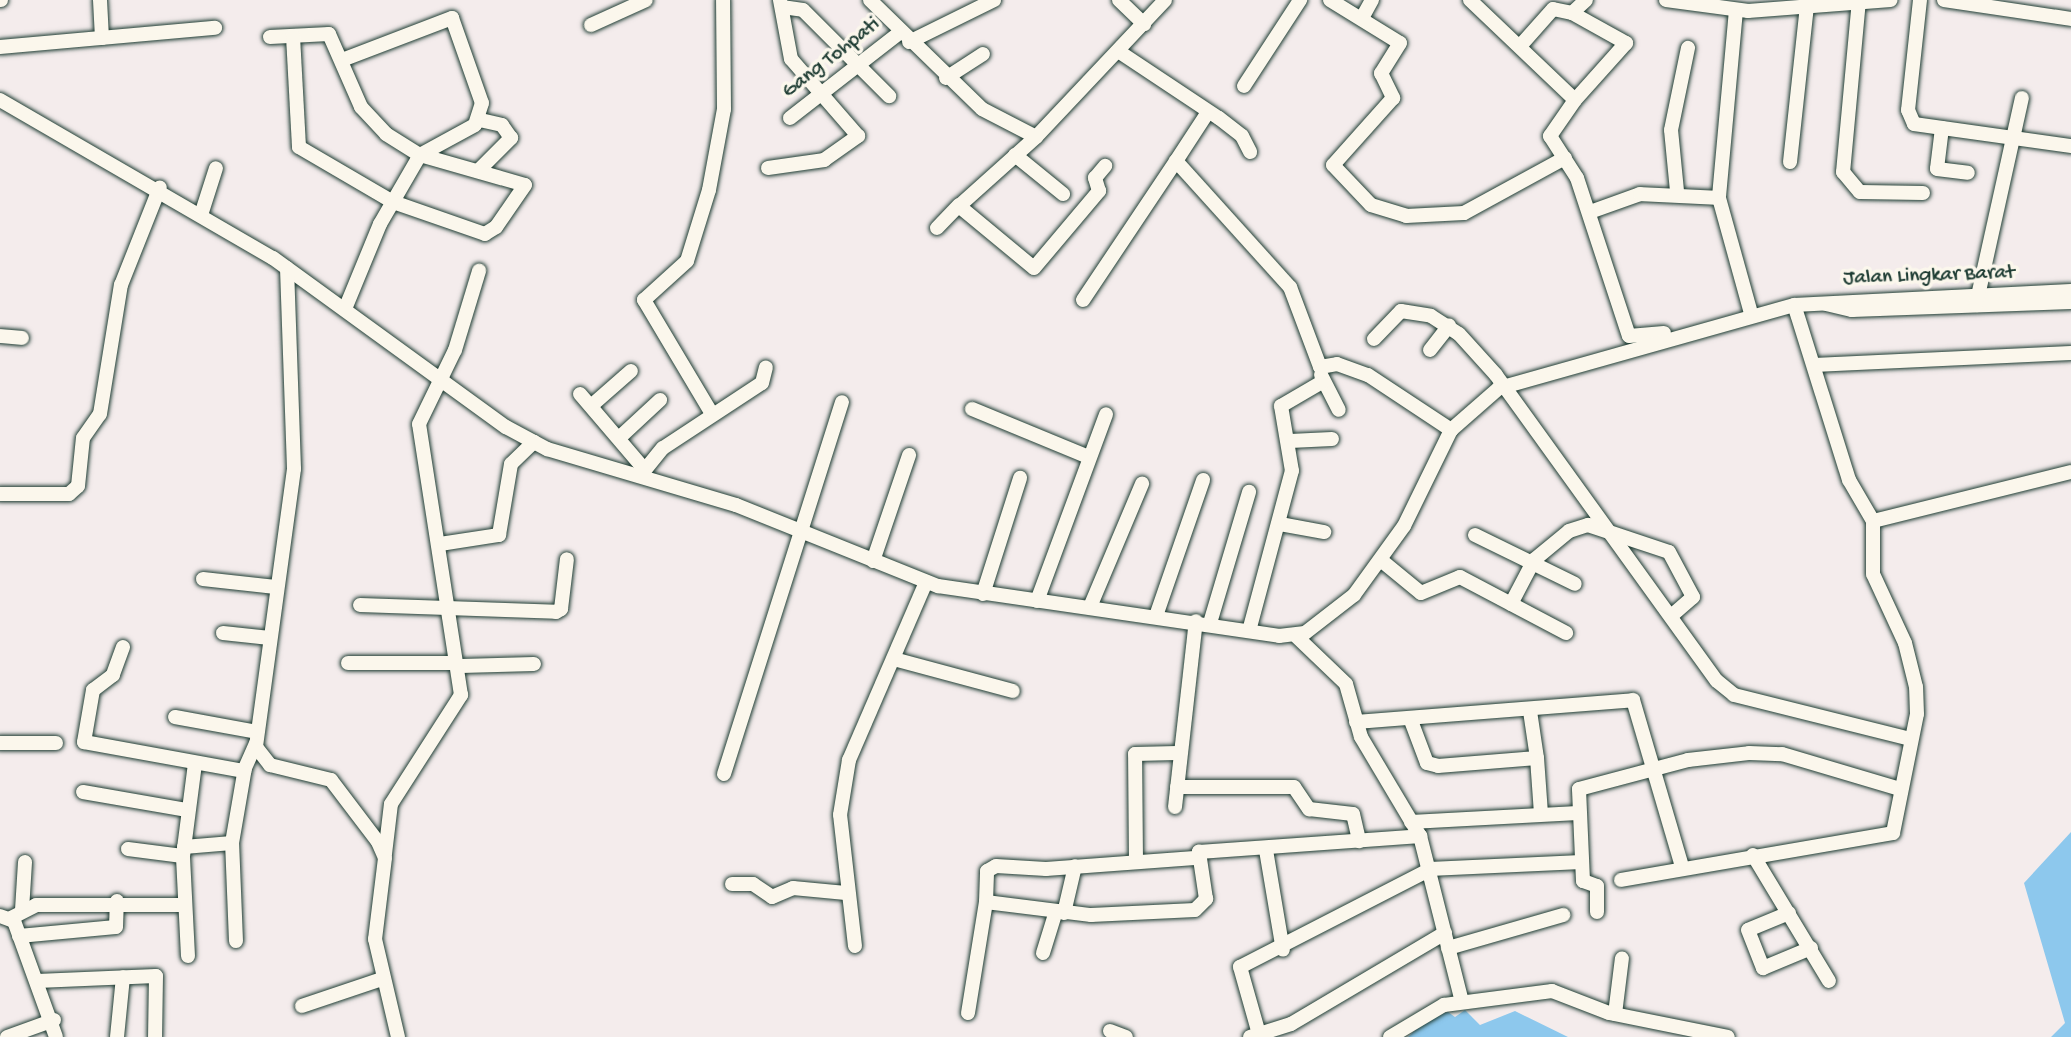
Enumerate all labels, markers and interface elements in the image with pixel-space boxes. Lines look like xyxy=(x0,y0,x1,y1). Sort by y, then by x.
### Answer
street label: Gang Tohpati xyxy=(778,13,886,105)
street label: Jalan Lingkar Barat xyxy=(1843,261,2015,293)

